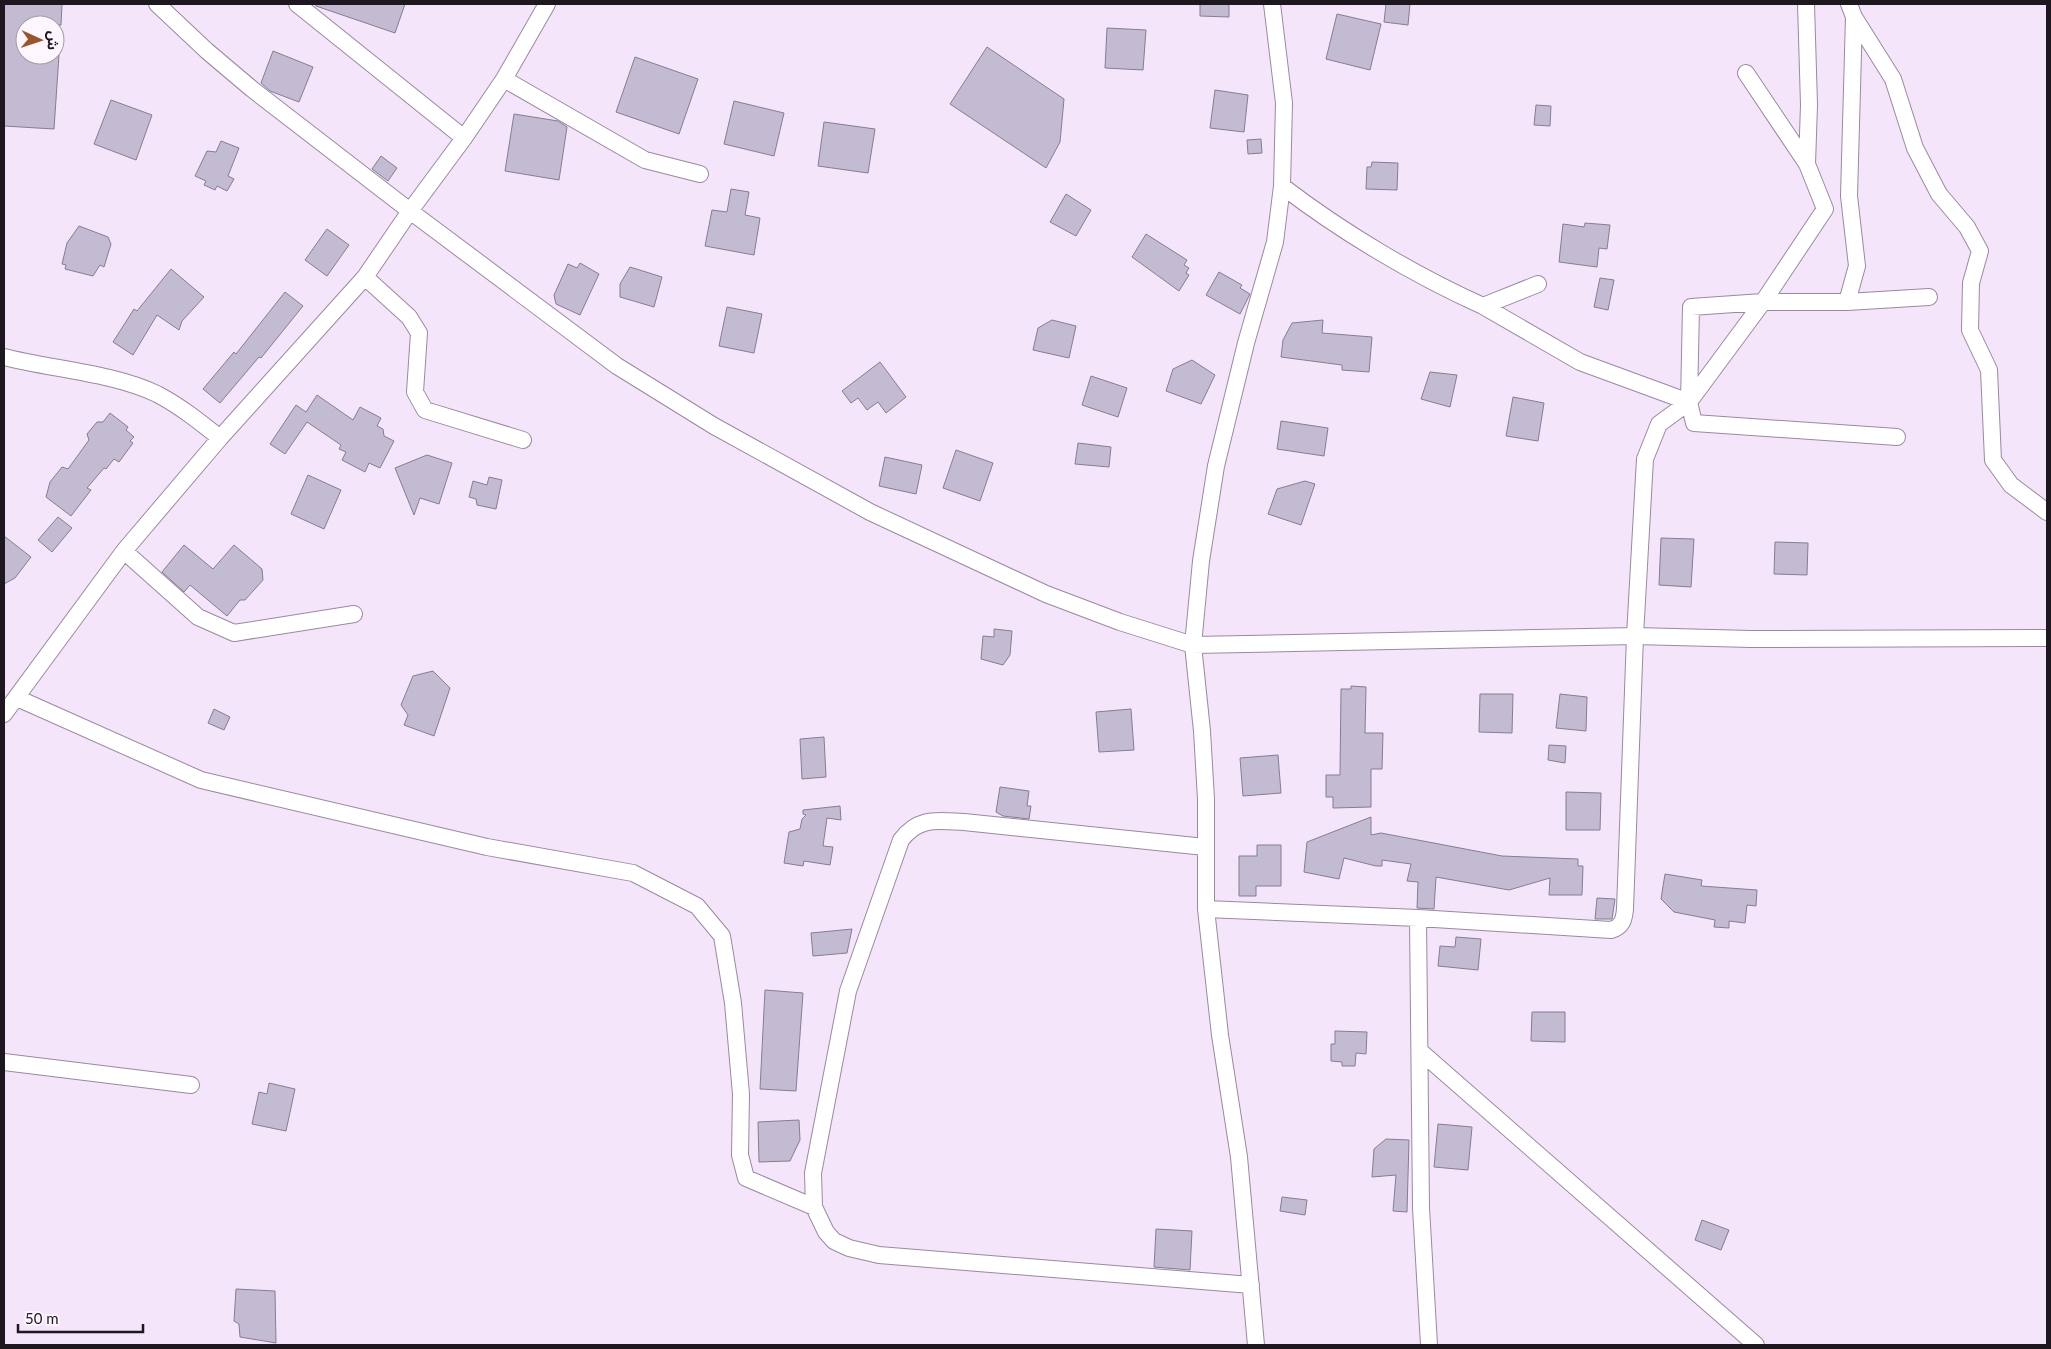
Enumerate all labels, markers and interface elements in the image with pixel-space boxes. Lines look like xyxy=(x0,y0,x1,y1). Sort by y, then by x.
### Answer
north arrow xyxy=(15,15,65,65)
text: ش xyxy=(44,31,62,51)
scale bar xyxy=(18,1302,142,1334)
text: 50 m xyxy=(25,1309,59,1327)

